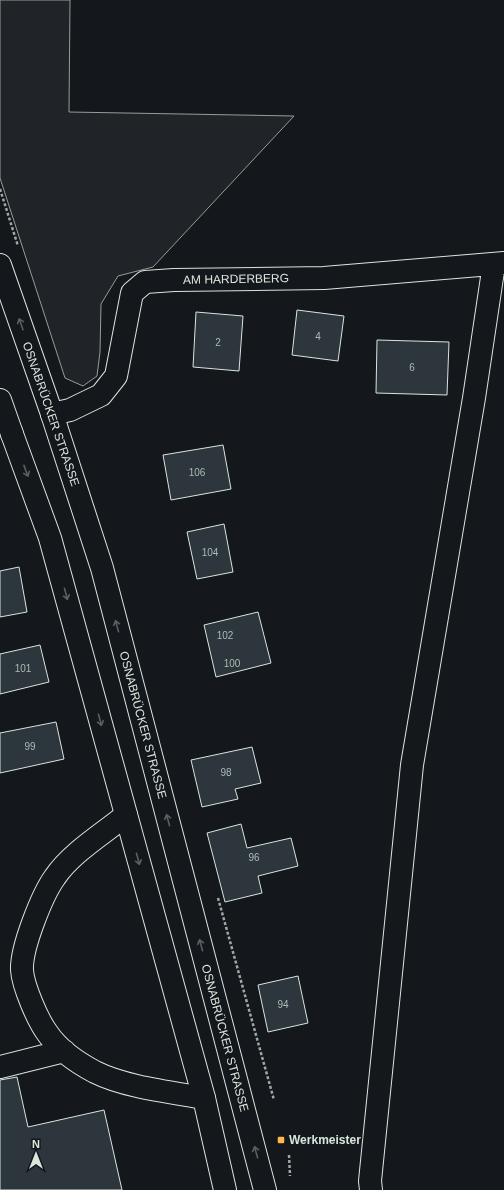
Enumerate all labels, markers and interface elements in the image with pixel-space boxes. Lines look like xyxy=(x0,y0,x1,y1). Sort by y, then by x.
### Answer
street label: AM HARDERBERG xyxy=(183,271,289,287)
one-way arrow xyxy=(16,319,24,331)
house number: 4 xyxy=(315,331,321,342)
house number: 2 xyxy=(215,337,221,348)
street label: OSNABRÜCKER STRASSE xyxy=(20,340,82,488)
house number: 6 xyxy=(409,362,415,373)
one-way arrow xyxy=(22,464,30,476)
house number: 106 xyxy=(189,467,206,478)
house number: 104 xyxy=(202,547,219,558)
one-way arrow xyxy=(62,588,70,601)
one-way arrow xyxy=(113,620,120,633)
house number: 102 xyxy=(217,630,234,641)
street label: OSNABRÜCKER STRASSE xyxy=(117,650,169,800)
house number: 100 xyxy=(224,658,241,669)
house number: 101 xyxy=(15,663,32,674)
one-way arrow xyxy=(97,713,104,726)
house number: 99 xyxy=(24,741,36,752)
house number: 98 xyxy=(220,767,232,778)
one-way arrow xyxy=(164,813,171,826)
one-way arrow xyxy=(135,852,142,865)
house number: 96 xyxy=(248,852,260,863)
one-way arrow xyxy=(197,939,204,952)
street label: OSNABRÜCKER STRASSE xyxy=(199,963,251,1113)
house number: 94 xyxy=(277,999,289,1010)
place label: Werkmeister xyxy=(289,1133,361,1147)
north arrow xyxy=(16,1134,56,1174)
marker: Werkmeister xyxy=(276,1135,286,1145)
text: N xyxy=(32,1138,40,1150)
one-way arrow xyxy=(251,1146,259,1159)

